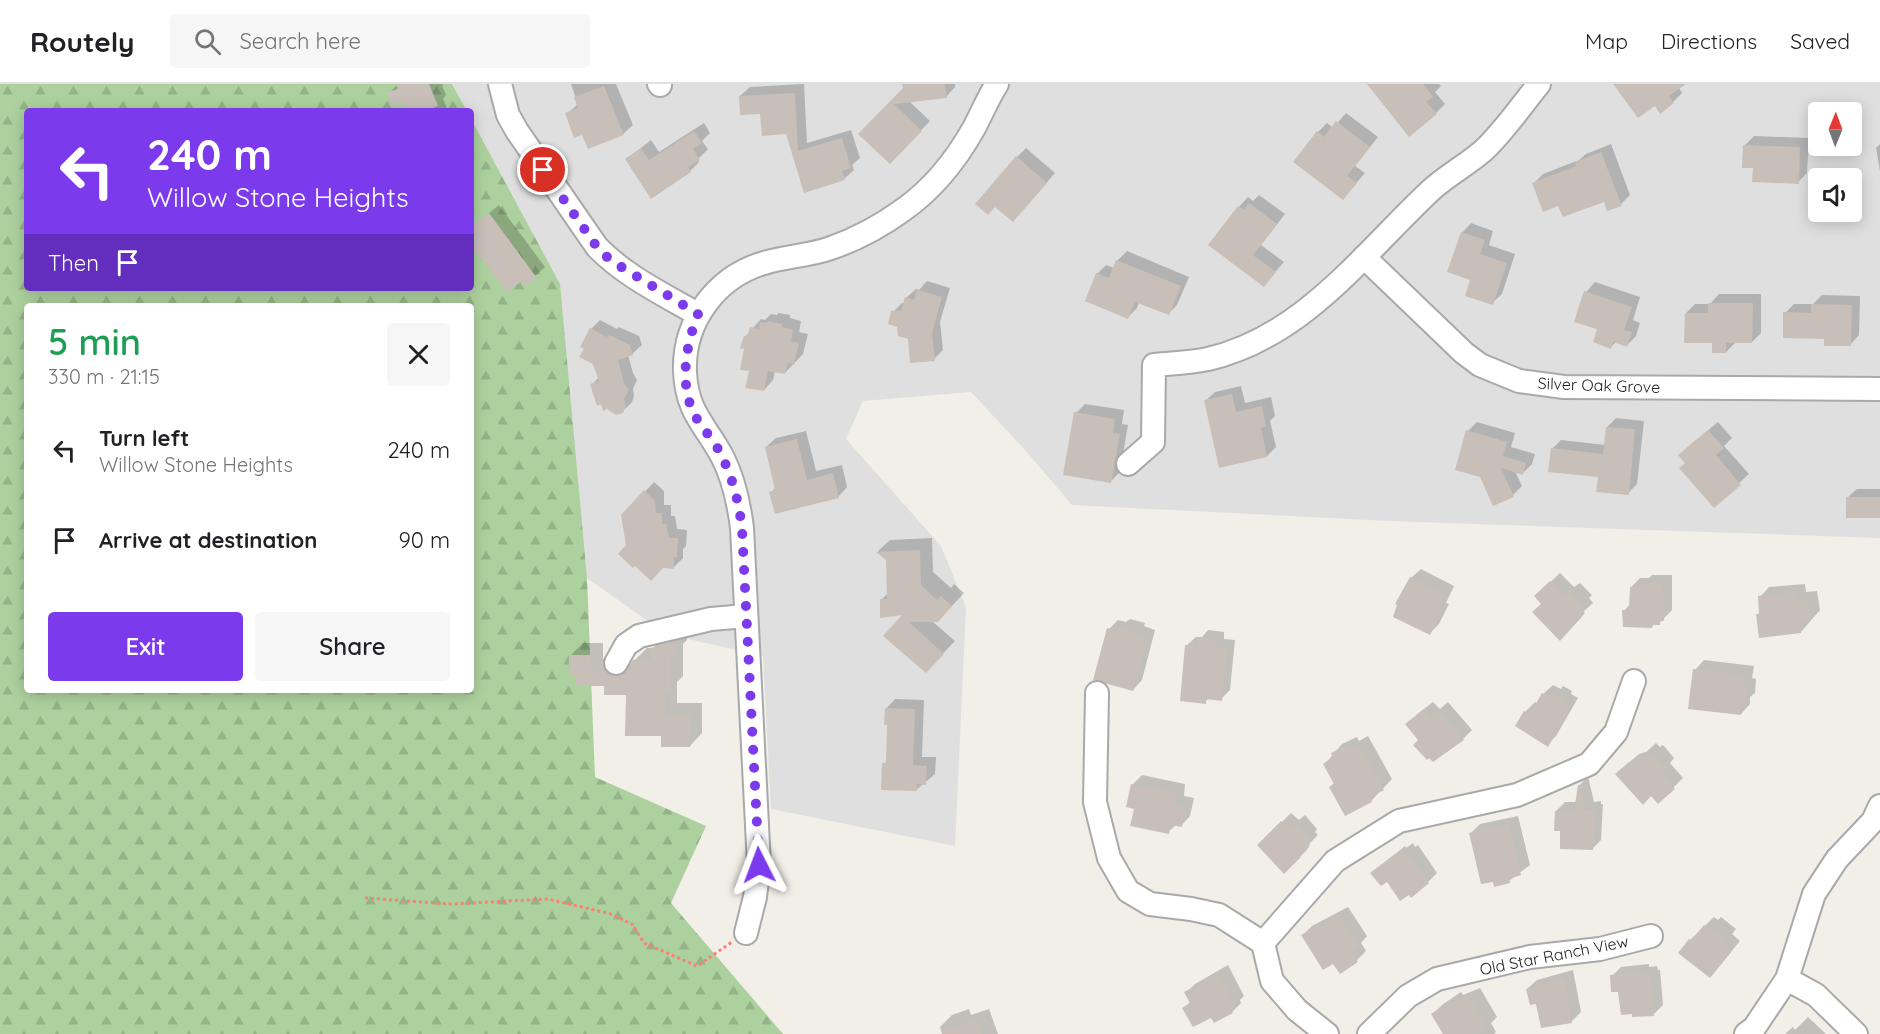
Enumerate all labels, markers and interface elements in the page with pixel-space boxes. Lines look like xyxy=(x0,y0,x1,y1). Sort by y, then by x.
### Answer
search box xyxy=(170,14,590,68)
text: Routely xyxy=(30,24,134,59)
icon: search xyxy=(191,25,224,58)
text: Search here xyxy=(239,27,361,55)
text: Map xyxy=(1585,28,1628,54)
text: Directions xyxy=(1661,28,1757,54)
text: Saved xyxy=(1790,28,1850,54)
north arrow xyxy=(1808,102,1862,156)
map controls xyxy=(1808,102,1862,222)
text: 240 m xyxy=(147,128,272,181)
icon: left xyxy=(48,132,126,210)
pin xyxy=(517,144,568,195)
icon: arrive xyxy=(526,153,559,186)
button: sound xyxy=(1808,168,1862,222)
text: Willow Stone Heights xyxy=(147,180,409,214)
icon: arrive xyxy=(111,246,144,279)
text: Then xyxy=(48,249,99,277)
text: 5 min xyxy=(48,319,141,364)
button: close xyxy=(387,323,450,386)
text: 330 m · 21:15 xyxy=(48,364,160,389)
street label: Silver Oak Grove xyxy=(1537,373,1661,397)
text: Turn left xyxy=(99,424,189,452)
icon: left xyxy=(48,434,81,467)
text: 240 m xyxy=(387,436,450,464)
text: Willow Stone Heights xyxy=(99,452,293,477)
icon: arrive xyxy=(48,524,81,557)
text: Arrive at destination xyxy=(99,526,317,554)
text: 90 m xyxy=(399,526,450,554)
button: Exit xyxy=(48,612,243,681)
button: Share xyxy=(255,612,450,681)
position arrow xyxy=(727,833,791,897)
street label: Old Star Ranch View xyxy=(1478,931,1630,979)

